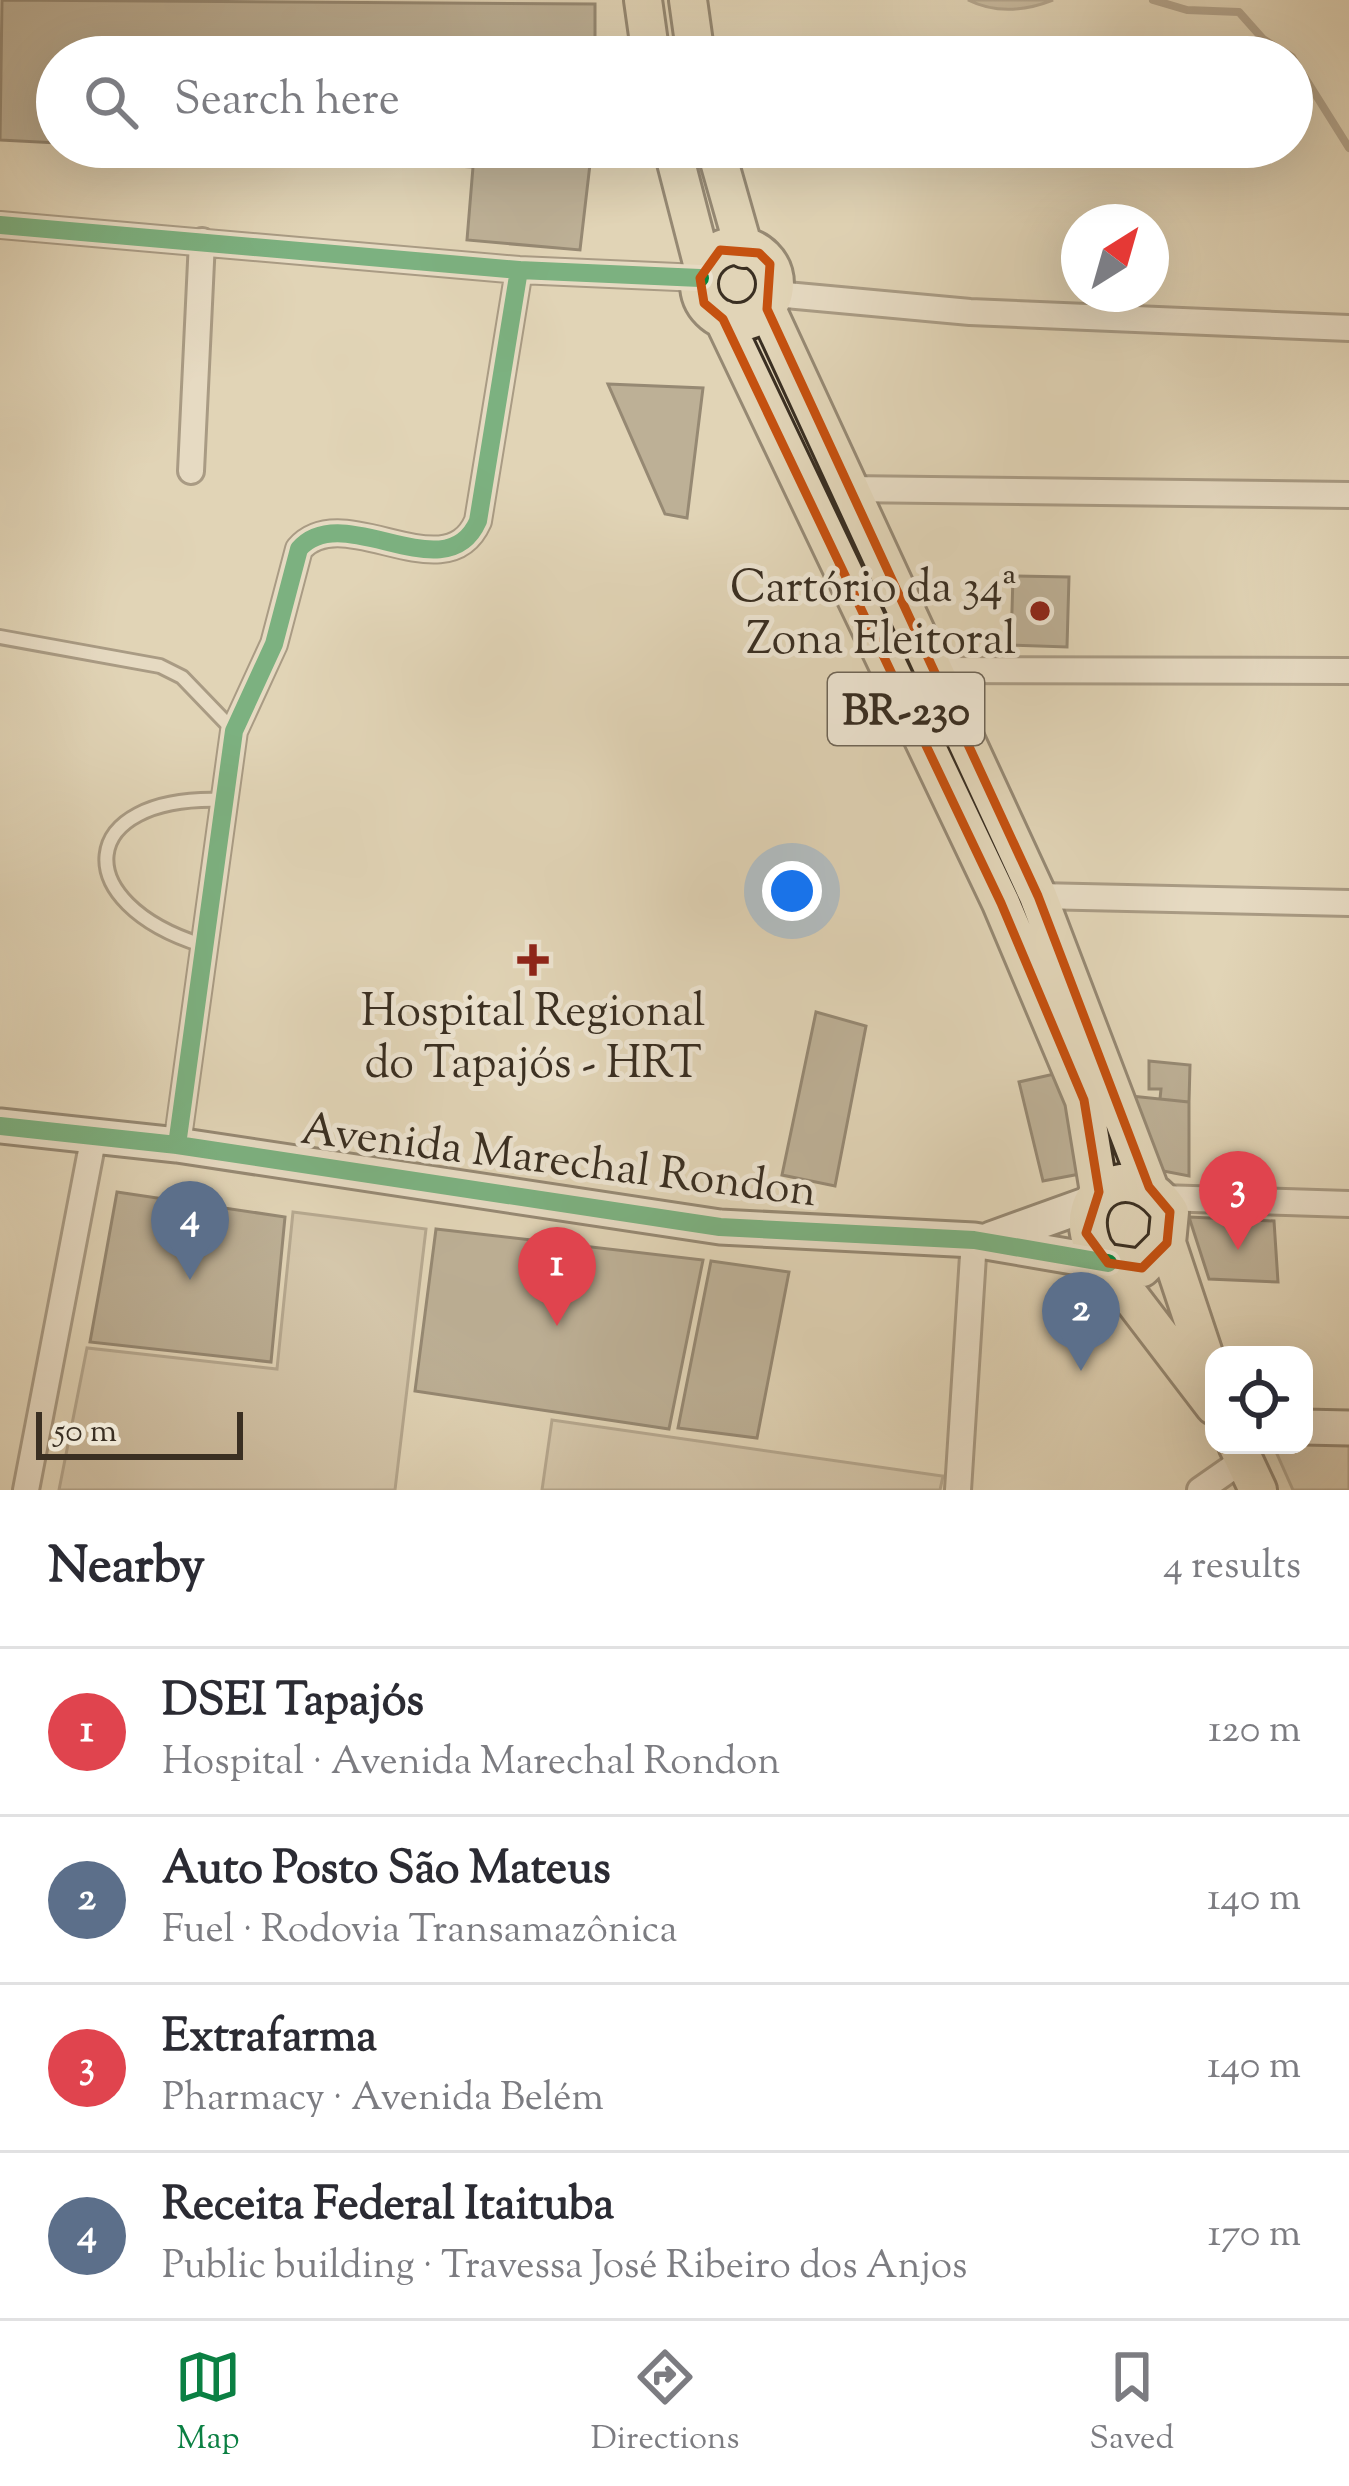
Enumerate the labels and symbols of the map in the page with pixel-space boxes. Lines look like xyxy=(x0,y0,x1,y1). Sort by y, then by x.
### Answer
north arrow xyxy=(1061,204,1169,312)
place label: Cartório da 34ª Zona Eleitoral xyxy=(730,558,1016,675)
marker: Cartório da 34ª Zona Eleitoral xyxy=(1027,598,1053,624)
road number: BR-230 xyxy=(828,673,984,745)
your location xyxy=(762,861,822,921)
marker: Hospital Regional do Tapajós - HRT xyxy=(517,944,549,976)
place label: Hospital Regional do Tapajós - HRT xyxy=(361,982,705,1099)
street label: Avenida Marechal Rondon xyxy=(297,1100,820,1227)
pin: 3 xyxy=(1199,1151,1277,1250)
pin: 4 xyxy=(151,1181,229,1280)
pin: 1 xyxy=(518,1227,596,1326)
pin: 2 xyxy=(1042,1272,1120,1371)
scale bar xyxy=(36,1406,243,1459)

